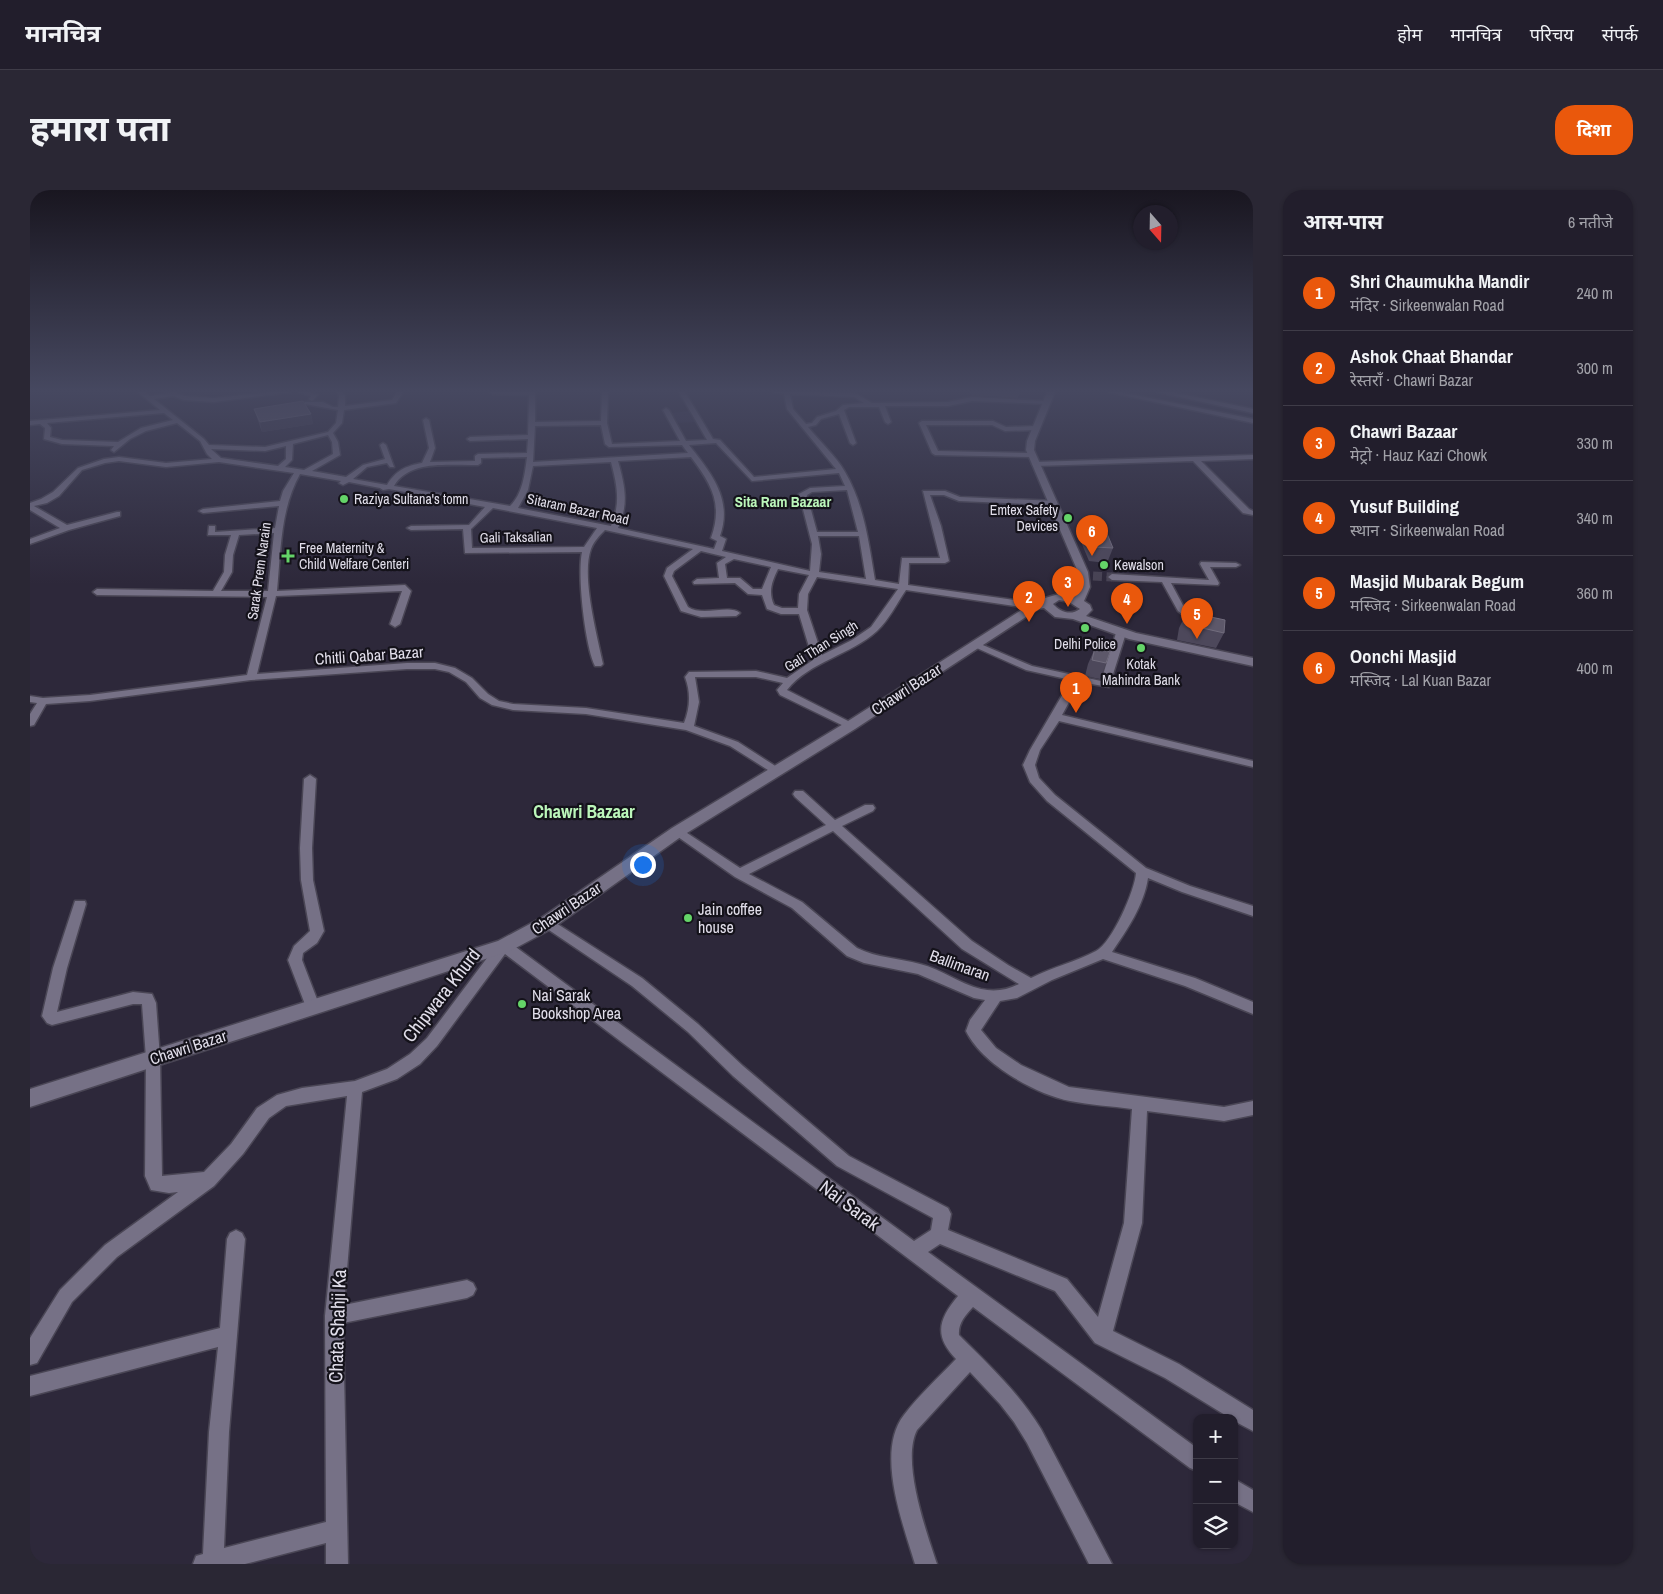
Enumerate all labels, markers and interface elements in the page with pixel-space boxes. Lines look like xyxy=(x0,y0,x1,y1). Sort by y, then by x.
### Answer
text: मानचित्र xyxy=(25,17,101,49)
text: होम xyxy=(1397,22,1422,47)
text: मानचित्र xyxy=(1450,22,1502,47)
text: परिचय xyxy=(1530,22,1574,47)
text: संपर्क xyxy=(1602,22,1638,47)
text: हमारा पता xyxy=(30,105,170,152)
button: दिशा xyxy=(1555,105,1633,155)
north arrow xyxy=(1133,205,1178,250)
text: आस-पास xyxy=(1303,207,1383,236)
text: 6 नतीजे xyxy=(1568,211,1613,233)
text: Shri Chaumukha Mandir xyxy=(1350,268,1529,294)
text: 1 xyxy=(1315,282,1323,304)
text: 240 m xyxy=(1577,282,1613,304)
text: मंदिर · Sirkeenwalan Road xyxy=(1350,294,1504,316)
text: Ashok Chaat Bhandar xyxy=(1350,343,1513,369)
text: 2 xyxy=(1315,357,1323,379)
text: 300 m xyxy=(1577,357,1613,379)
text: रेस्तराँ · Chawri Bazar xyxy=(1350,369,1473,391)
text: Chawri Bazaar xyxy=(1350,418,1457,444)
text: 3 xyxy=(1315,432,1323,454)
text: 330 m xyxy=(1577,432,1613,454)
text: मेट्रो · Hauz Kazi Chowk xyxy=(1350,444,1487,466)
street label: Sitaram Bazar Road xyxy=(525,489,631,529)
place label: Raziya Sultana's tomn xyxy=(354,490,469,508)
district label: Sita Ram Bazaar xyxy=(735,491,831,512)
marker: Raziya Sultana's tomn xyxy=(338,493,350,505)
text: Yusuf Building xyxy=(1350,493,1459,519)
place label: Emtex Safety Devices xyxy=(990,501,1058,535)
text: 4 xyxy=(1315,507,1323,529)
text: 340 m xyxy=(1577,507,1613,529)
marker: Emtex Safety Devices xyxy=(1062,512,1074,524)
pin: 6 xyxy=(1076,515,1108,556)
text: स्थान · Sirkeenwalan Road xyxy=(1350,519,1505,541)
street label: Sarak Prem Narain xyxy=(243,521,275,621)
street label: Gali Taksalian xyxy=(479,527,553,547)
place label: Free Maternity & Child Welfare Centeri xyxy=(299,539,409,573)
marker: Free Maternity & Child Welfare Centeri xyxy=(281,549,295,563)
place label: Kewalson xyxy=(1114,556,1164,574)
marker: Kewalson xyxy=(1098,559,1110,571)
pin: 3 xyxy=(1052,566,1084,607)
text: Masjid Mubarak Begum xyxy=(1350,568,1524,594)
pin: 2 xyxy=(1013,581,1045,622)
text: 5 xyxy=(1315,582,1323,604)
text: 360 m xyxy=(1577,582,1613,604)
pin: 4 xyxy=(1111,583,1143,624)
text: मस्जिद · Sirkeenwalan Road xyxy=(1350,594,1516,616)
pin: 5 xyxy=(1181,598,1213,639)
street label: Gali Than Singh xyxy=(781,616,861,676)
marker: Delhi Police xyxy=(1079,622,1091,634)
place label: Delhi Police xyxy=(1054,635,1116,653)
street label: Chitli Qabar Bazar xyxy=(314,640,425,670)
marker: Kotak Mahindra Bank xyxy=(1135,642,1147,654)
text: Oonchi Masjid xyxy=(1350,643,1457,669)
place label: Kotak Mahindra Bank xyxy=(1102,655,1180,689)
text: 6 xyxy=(1315,657,1323,679)
text: 400 m xyxy=(1577,657,1613,679)
street label: Chawri Bazar xyxy=(867,658,946,720)
text: मस्जिद · Lal Kuan Bazar xyxy=(1350,669,1491,691)
pin: 1 xyxy=(1060,672,1092,713)
district label: Chawri Bazaar xyxy=(533,799,635,824)
your location xyxy=(630,852,656,878)
street label: Chawri Bazar xyxy=(527,876,606,939)
place label: Jain coffee house xyxy=(698,898,762,938)
marker: Jain coffee house xyxy=(682,912,694,924)
street label: Chipwara Khurd xyxy=(396,943,486,1047)
street label: Ballimaran xyxy=(927,944,993,986)
place label: Nai Sarak Bookshop Area xyxy=(532,984,622,1024)
marker: Nai Sarak Bookshop Area xyxy=(516,998,528,1010)
street label: Chawri Bazar xyxy=(147,1024,230,1070)
street label: Nai Sarak xyxy=(815,1174,886,1236)
street label: Chata Shahji Ka xyxy=(322,1269,352,1383)
map controls xyxy=(1193,1414,1238,1549)
button: + xyxy=(1193,1414,1238,1459)
button: − xyxy=(1193,1459,1238,1504)
button: layers xyxy=(1193,1504,1238,1549)

